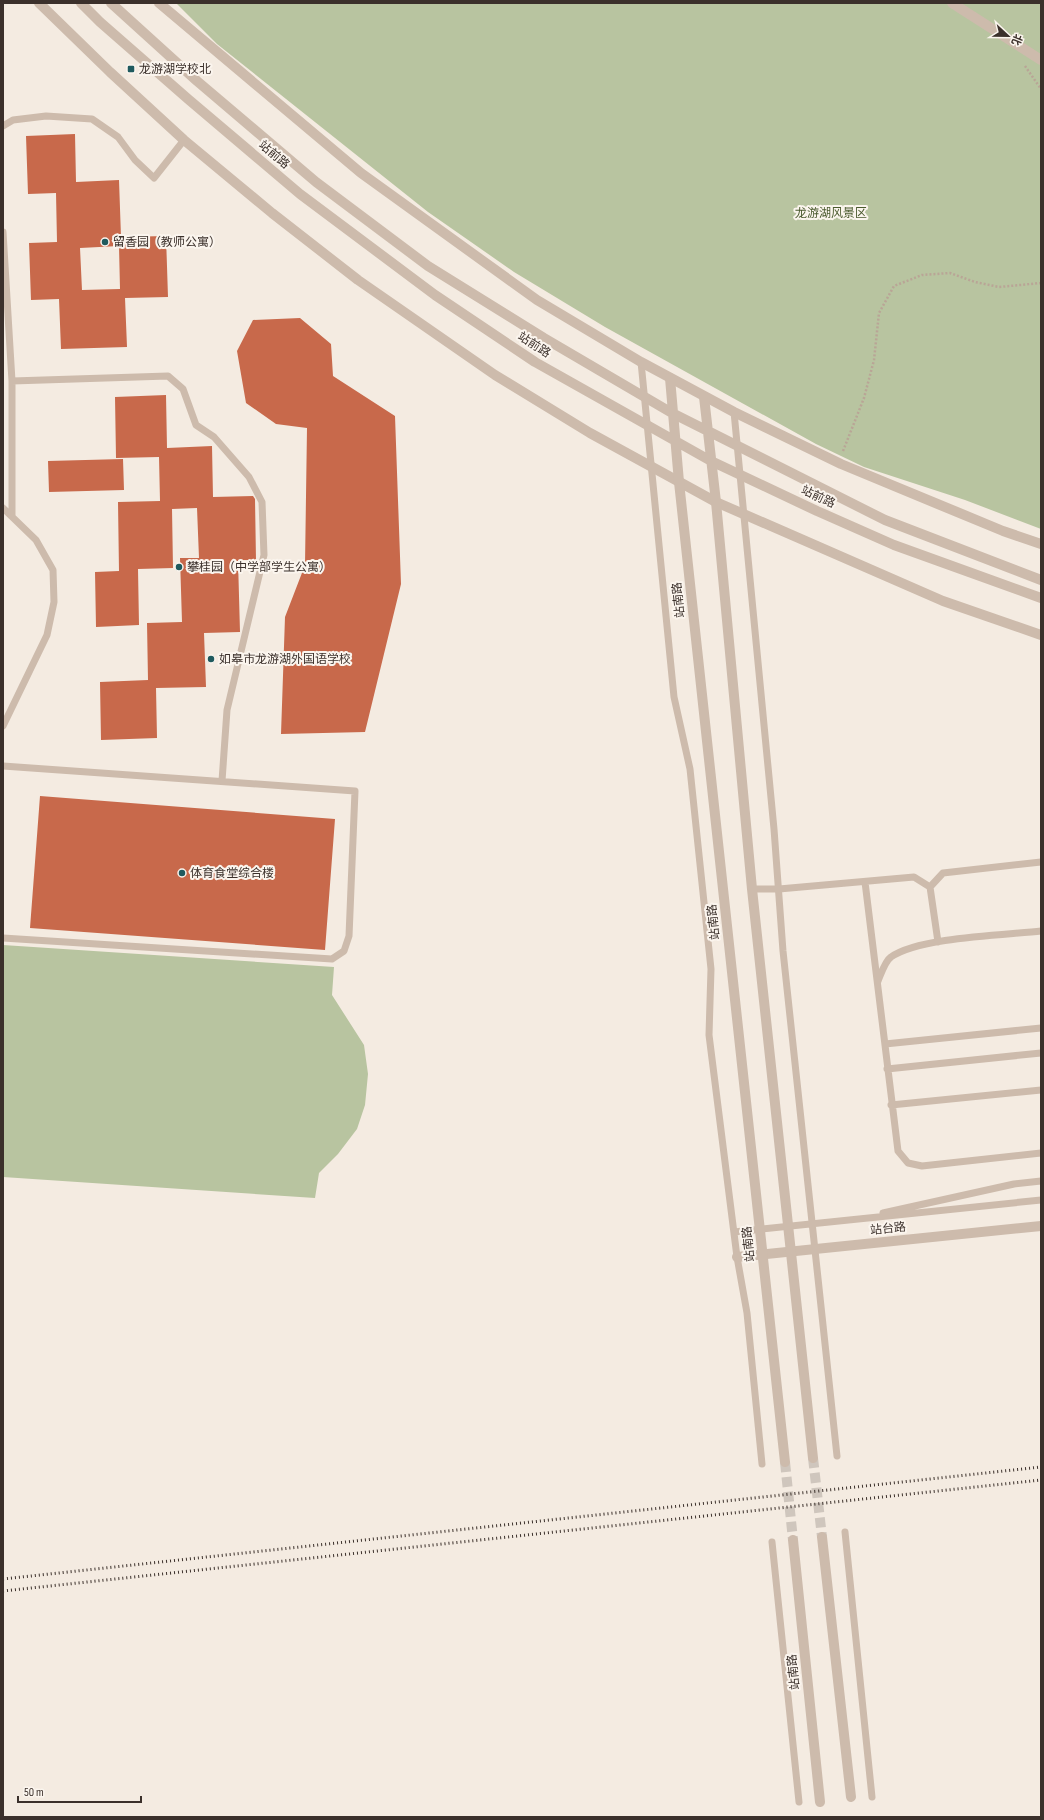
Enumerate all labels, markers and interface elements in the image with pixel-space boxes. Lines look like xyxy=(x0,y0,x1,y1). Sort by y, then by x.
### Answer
north arrow xyxy=(988,16,1028,56)
text: 北 xyxy=(1009,32,1025,47)
place label: 龙游湖学校北 xyxy=(139,62,211,77)
marker: 龙游湖学校北 xyxy=(126,64,136,74)
street label: 站前路 xyxy=(255,138,293,172)
park label: 龙游湖风景区 xyxy=(795,206,867,221)
place label: 留香园（教师公寓） xyxy=(113,235,221,250)
marker: 留香园（教师公寓） xyxy=(100,237,110,247)
street label: 站前路 xyxy=(515,329,553,361)
street label: 站前路 xyxy=(799,483,837,511)
place label: 攀桂园（中学部学生公寓） xyxy=(187,560,331,575)
marker: 攀桂园（中学部学生公寓） xyxy=(174,562,184,572)
street label: 站南路 xyxy=(670,581,688,619)
place label: 如皋市龙游湖外国语学校 xyxy=(219,652,351,667)
marker: 如皋市龙游湖外国语学校 xyxy=(206,654,216,664)
place label: 体育食堂综合楼 xyxy=(190,866,274,881)
marker: 体育食堂综合楼 xyxy=(177,868,187,878)
street label: 站南路 xyxy=(705,903,723,941)
street label: 站台路 xyxy=(869,1220,907,1238)
street label: 站南路 xyxy=(740,1225,758,1263)
street label: 站南路 xyxy=(785,1653,803,1691)
scale bar xyxy=(18,1778,141,1804)
text: 50 m xyxy=(24,1785,44,1800)

